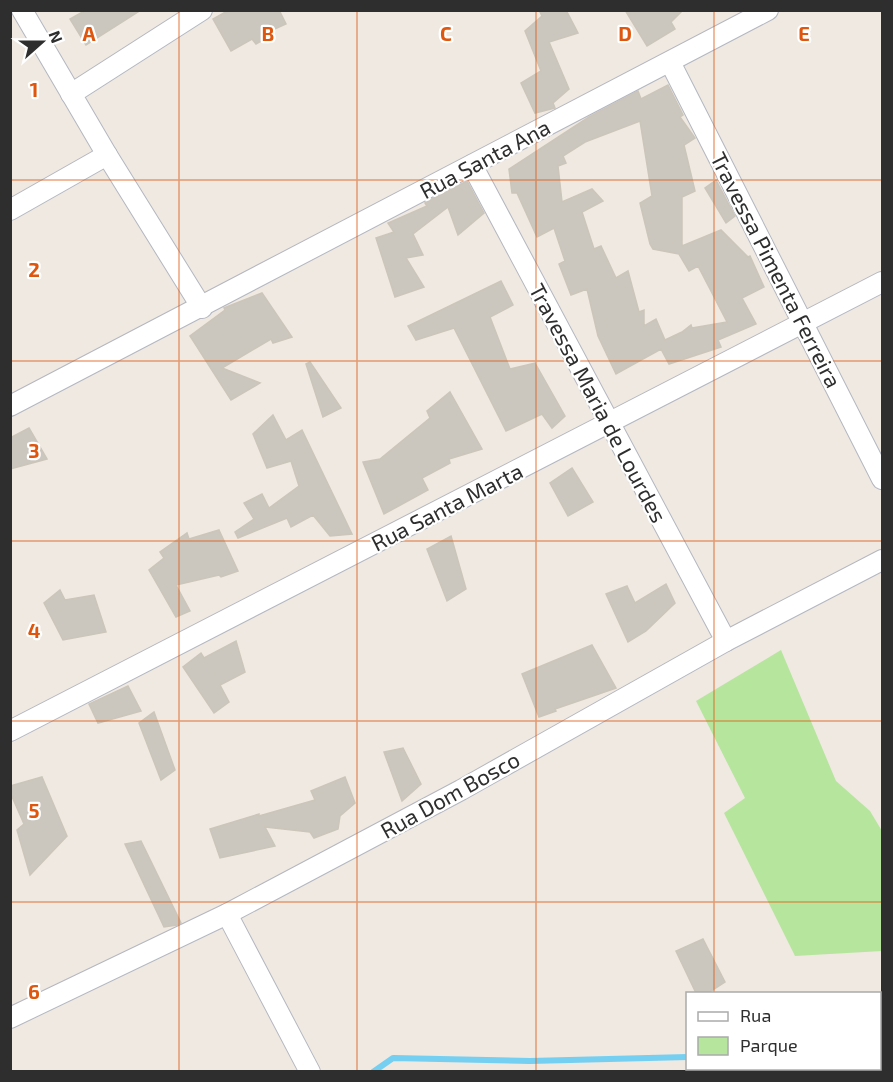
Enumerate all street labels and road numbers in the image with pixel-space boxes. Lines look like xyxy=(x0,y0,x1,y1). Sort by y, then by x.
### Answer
street label: Rua Santa Ana xyxy=(415,113,554,203)
street label: Travessa Pimenta Ferreira xyxy=(706,147,848,392)
street label: Travessa Maria de Lourdes xyxy=(525,279,673,526)
street label: Rua Santa Marta xyxy=(367,457,527,555)
street label: Rua Dom Bosco xyxy=(376,745,524,843)

